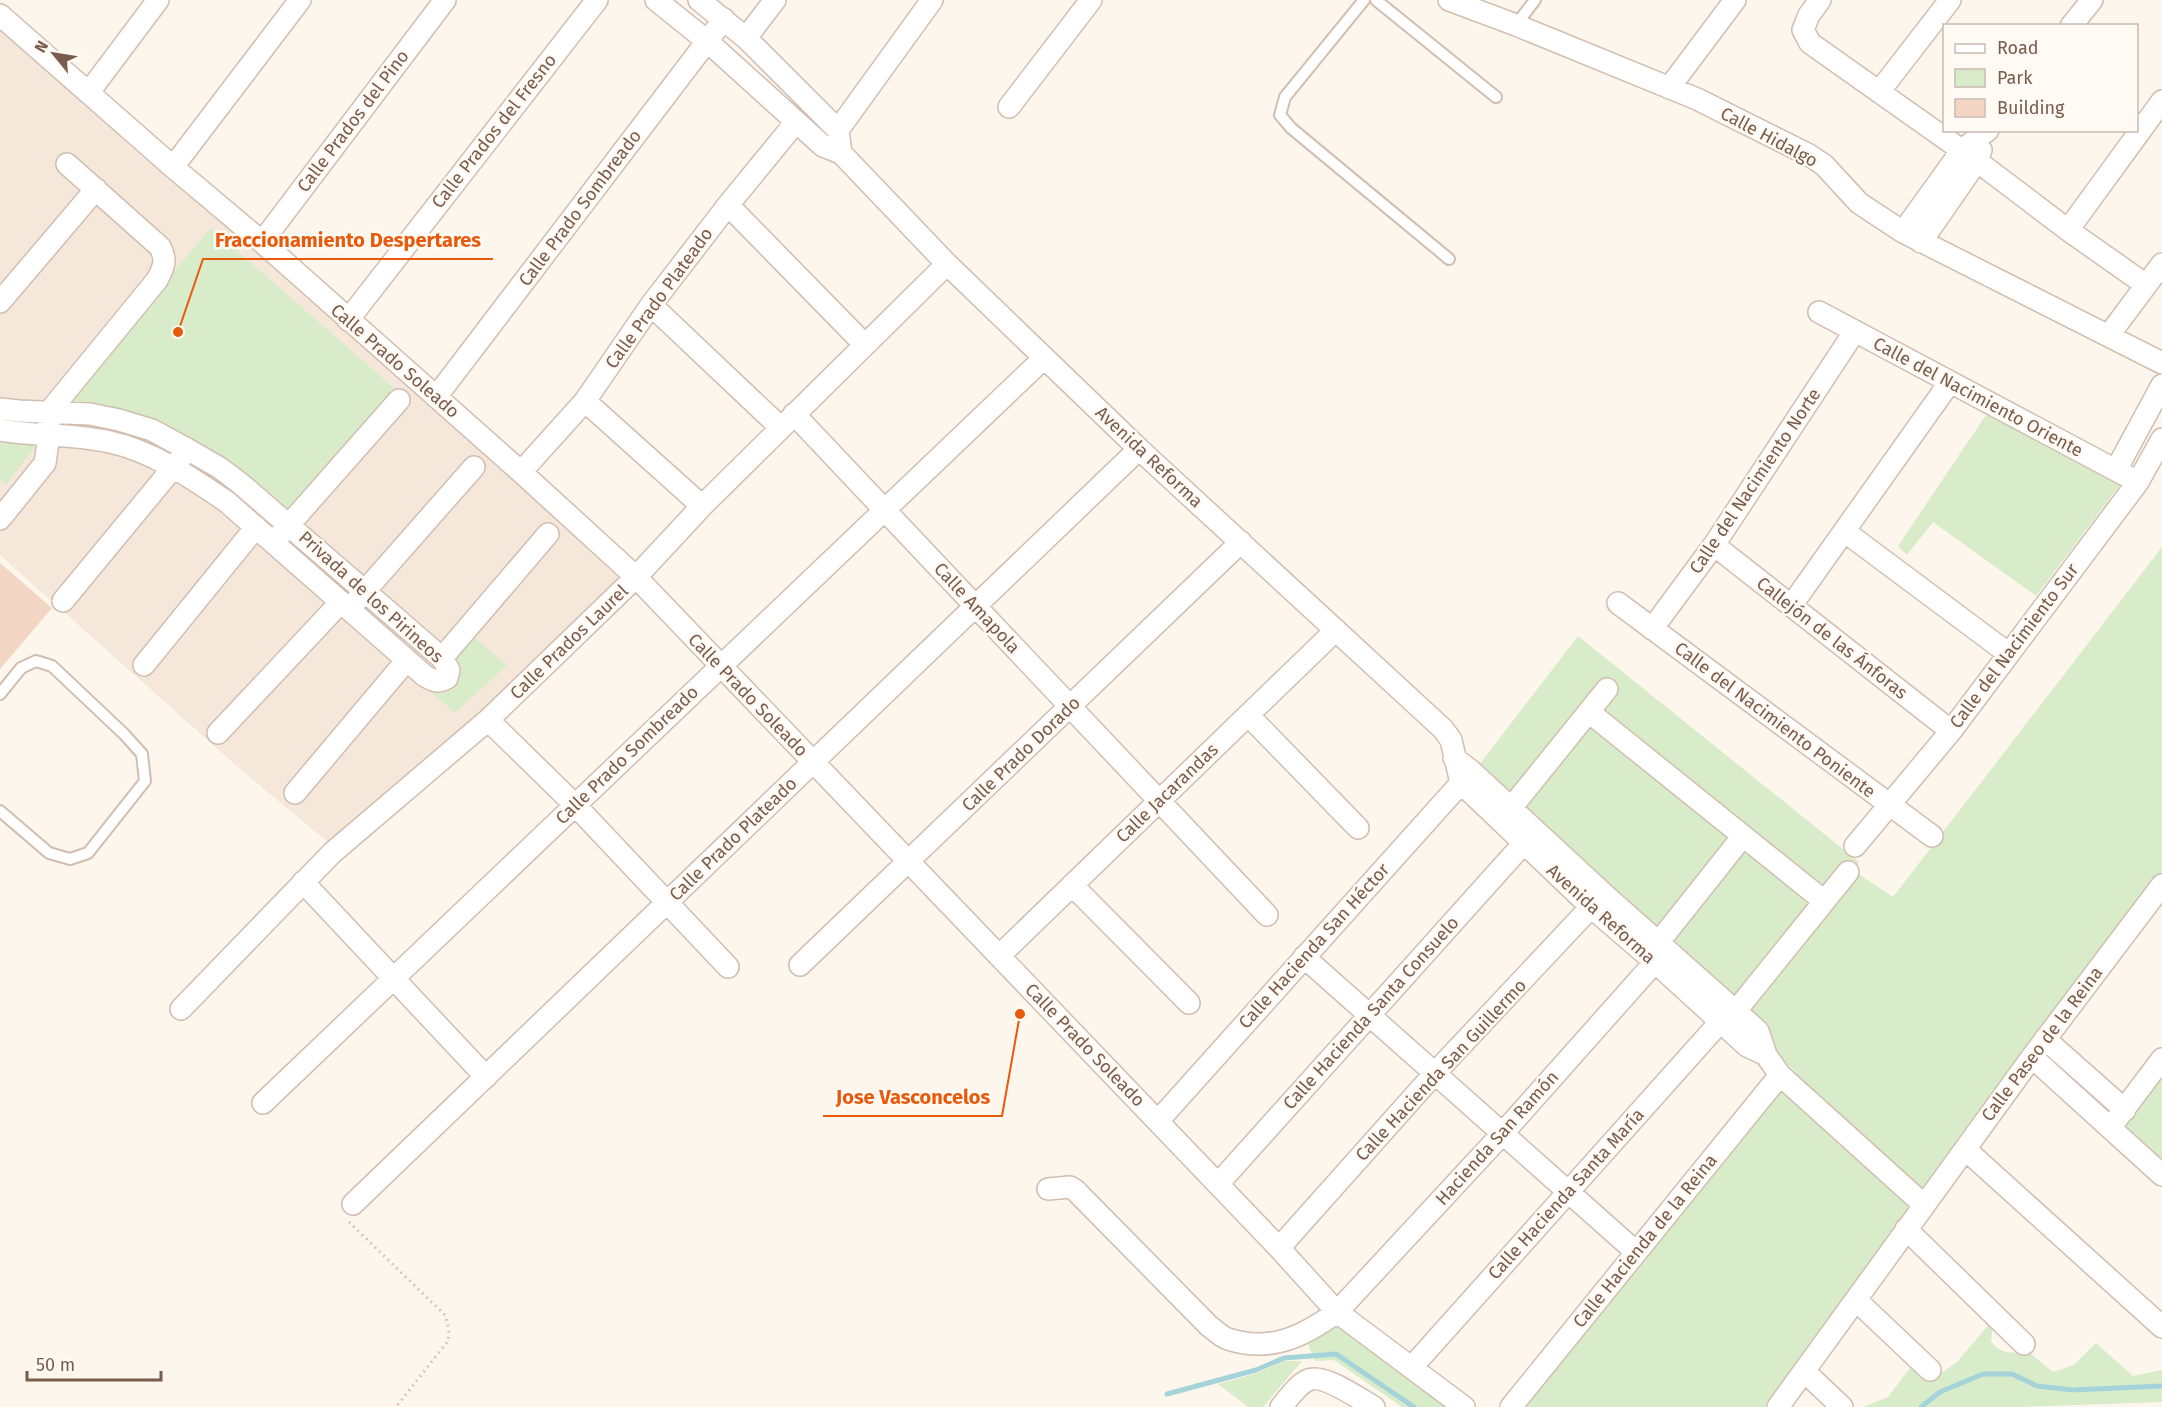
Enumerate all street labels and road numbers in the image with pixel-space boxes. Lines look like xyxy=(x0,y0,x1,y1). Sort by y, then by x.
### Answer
street label: Calle Prados del Pino xyxy=(292,46,414,196)
street label: Calle Prados del Fresno xyxy=(427,49,561,213)
street label: Calle Hidalgo xyxy=(1717,102,1821,172)
street label: Calle Prado Sombreado xyxy=(514,125,646,291)
street label: Calle Prado Plateado xyxy=(600,223,718,373)
street label: Calle Prado Soleado xyxy=(326,299,464,423)
street label: Calle del Nacimiento Oriente xyxy=(1869,332,2087,462)
street label: Calle del Nacimiento Norte xyxy=(1685,384,1825,578)
street label: Avenida Reforma xyxy=(1091,402,1207,512)
street label: Privada de los Pirineos xyxy=(294,526,448,668)
street label: Calle Amapola xyxy=(929,558,1025,658)
street label: Calle del Nacimiento Sur xyxy=(1945,559,2083,733)
street label: Callejón de las Ánforas xyxy=(1752,571,1912,704)
street label: Calle Prados Laurel xyxy=(505,580,633,704)
street label: Calle Prado Soleado xyxy=(683,629,813,761)
street label: Calle del Nacimiento Poniente xyxy=(1670,637,1880,803)
street label: Calle Prado Sombreado xyxy=(551,681,703,829)
street label: Calle Prado Dorado xyxy=(957,692,1085,816)
street label: Calle Jacarandas xyxy=(1111,739,1223,847)
street label: Calle Prado Plateado xyxy=(665,772,801,906)
street label: Calle Hacienda San Héctor xyxy=(1234,859,1394,1033)
street label: Avenida Reforma xyxy=(1542,859,1660,969)
street label: Calle Hacienda Santa Consuelo xyxy=(1278,912,1464,1114)
street label: Calle Paseo de la Reina xyxy=(1977,962,2107,1126)
street label: Calle Hacienda San Guillermo xyxy=(1351,974,1531,1166)
street label: Calle Prado Soleado xyxy=(1020,979,1150,1111)
street label: Hacienda San Ramón xyxy=(1431,1066,1563,1210)
street label: Calle Hacienda Santa María xyxy=(1483,1104,1649,1284)
street label: Calle Hacienda de la Reina xyxy=(1568,1150,1722,1332)

